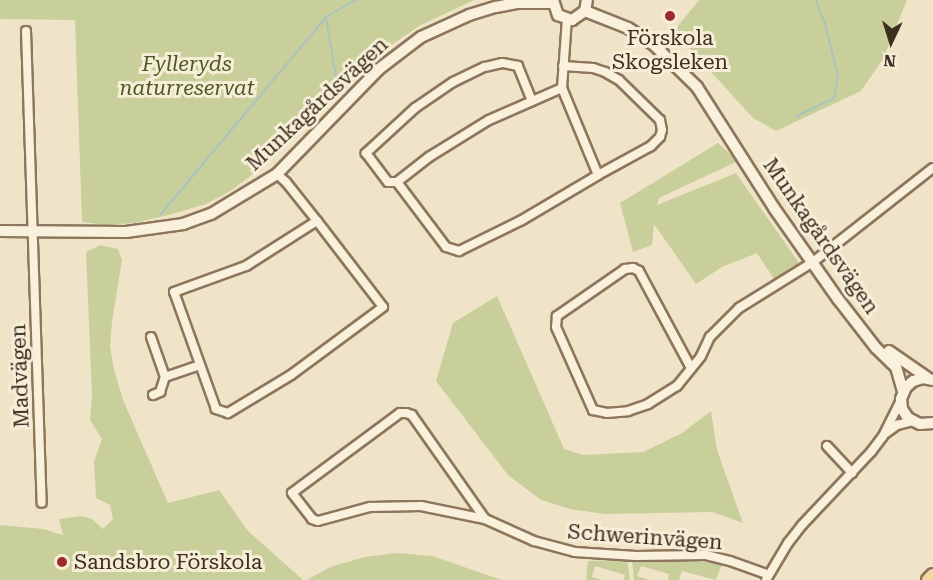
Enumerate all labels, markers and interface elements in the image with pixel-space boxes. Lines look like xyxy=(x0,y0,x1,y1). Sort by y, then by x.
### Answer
marker: Förskola Skogsleken xyxy=(663,9,677,23)
north arrow xyxy=(861,12,921,72)
place label: Förskola Skogsleken xyxy=(612,25,728,75)
street label: Munkagårdsvägen xyxy=(241,32,393,176)
park label: Fylleryds naturreservat xyxy=(120,51,254,101)
text: N xyxy=(883,51,897,70)
street label: Munkagårdsvägen xyxy=(758,153,884,319)
street label: Madvägen xyxy=(6,324,34,428)
street label: Schwerinvägen xyxy=(567,519,723,555)
place label: Sandsbro Förskola xyxy=(74,549,262,575)
marker: Sandsbro Förskola xyxy=(55,555,69,569)

